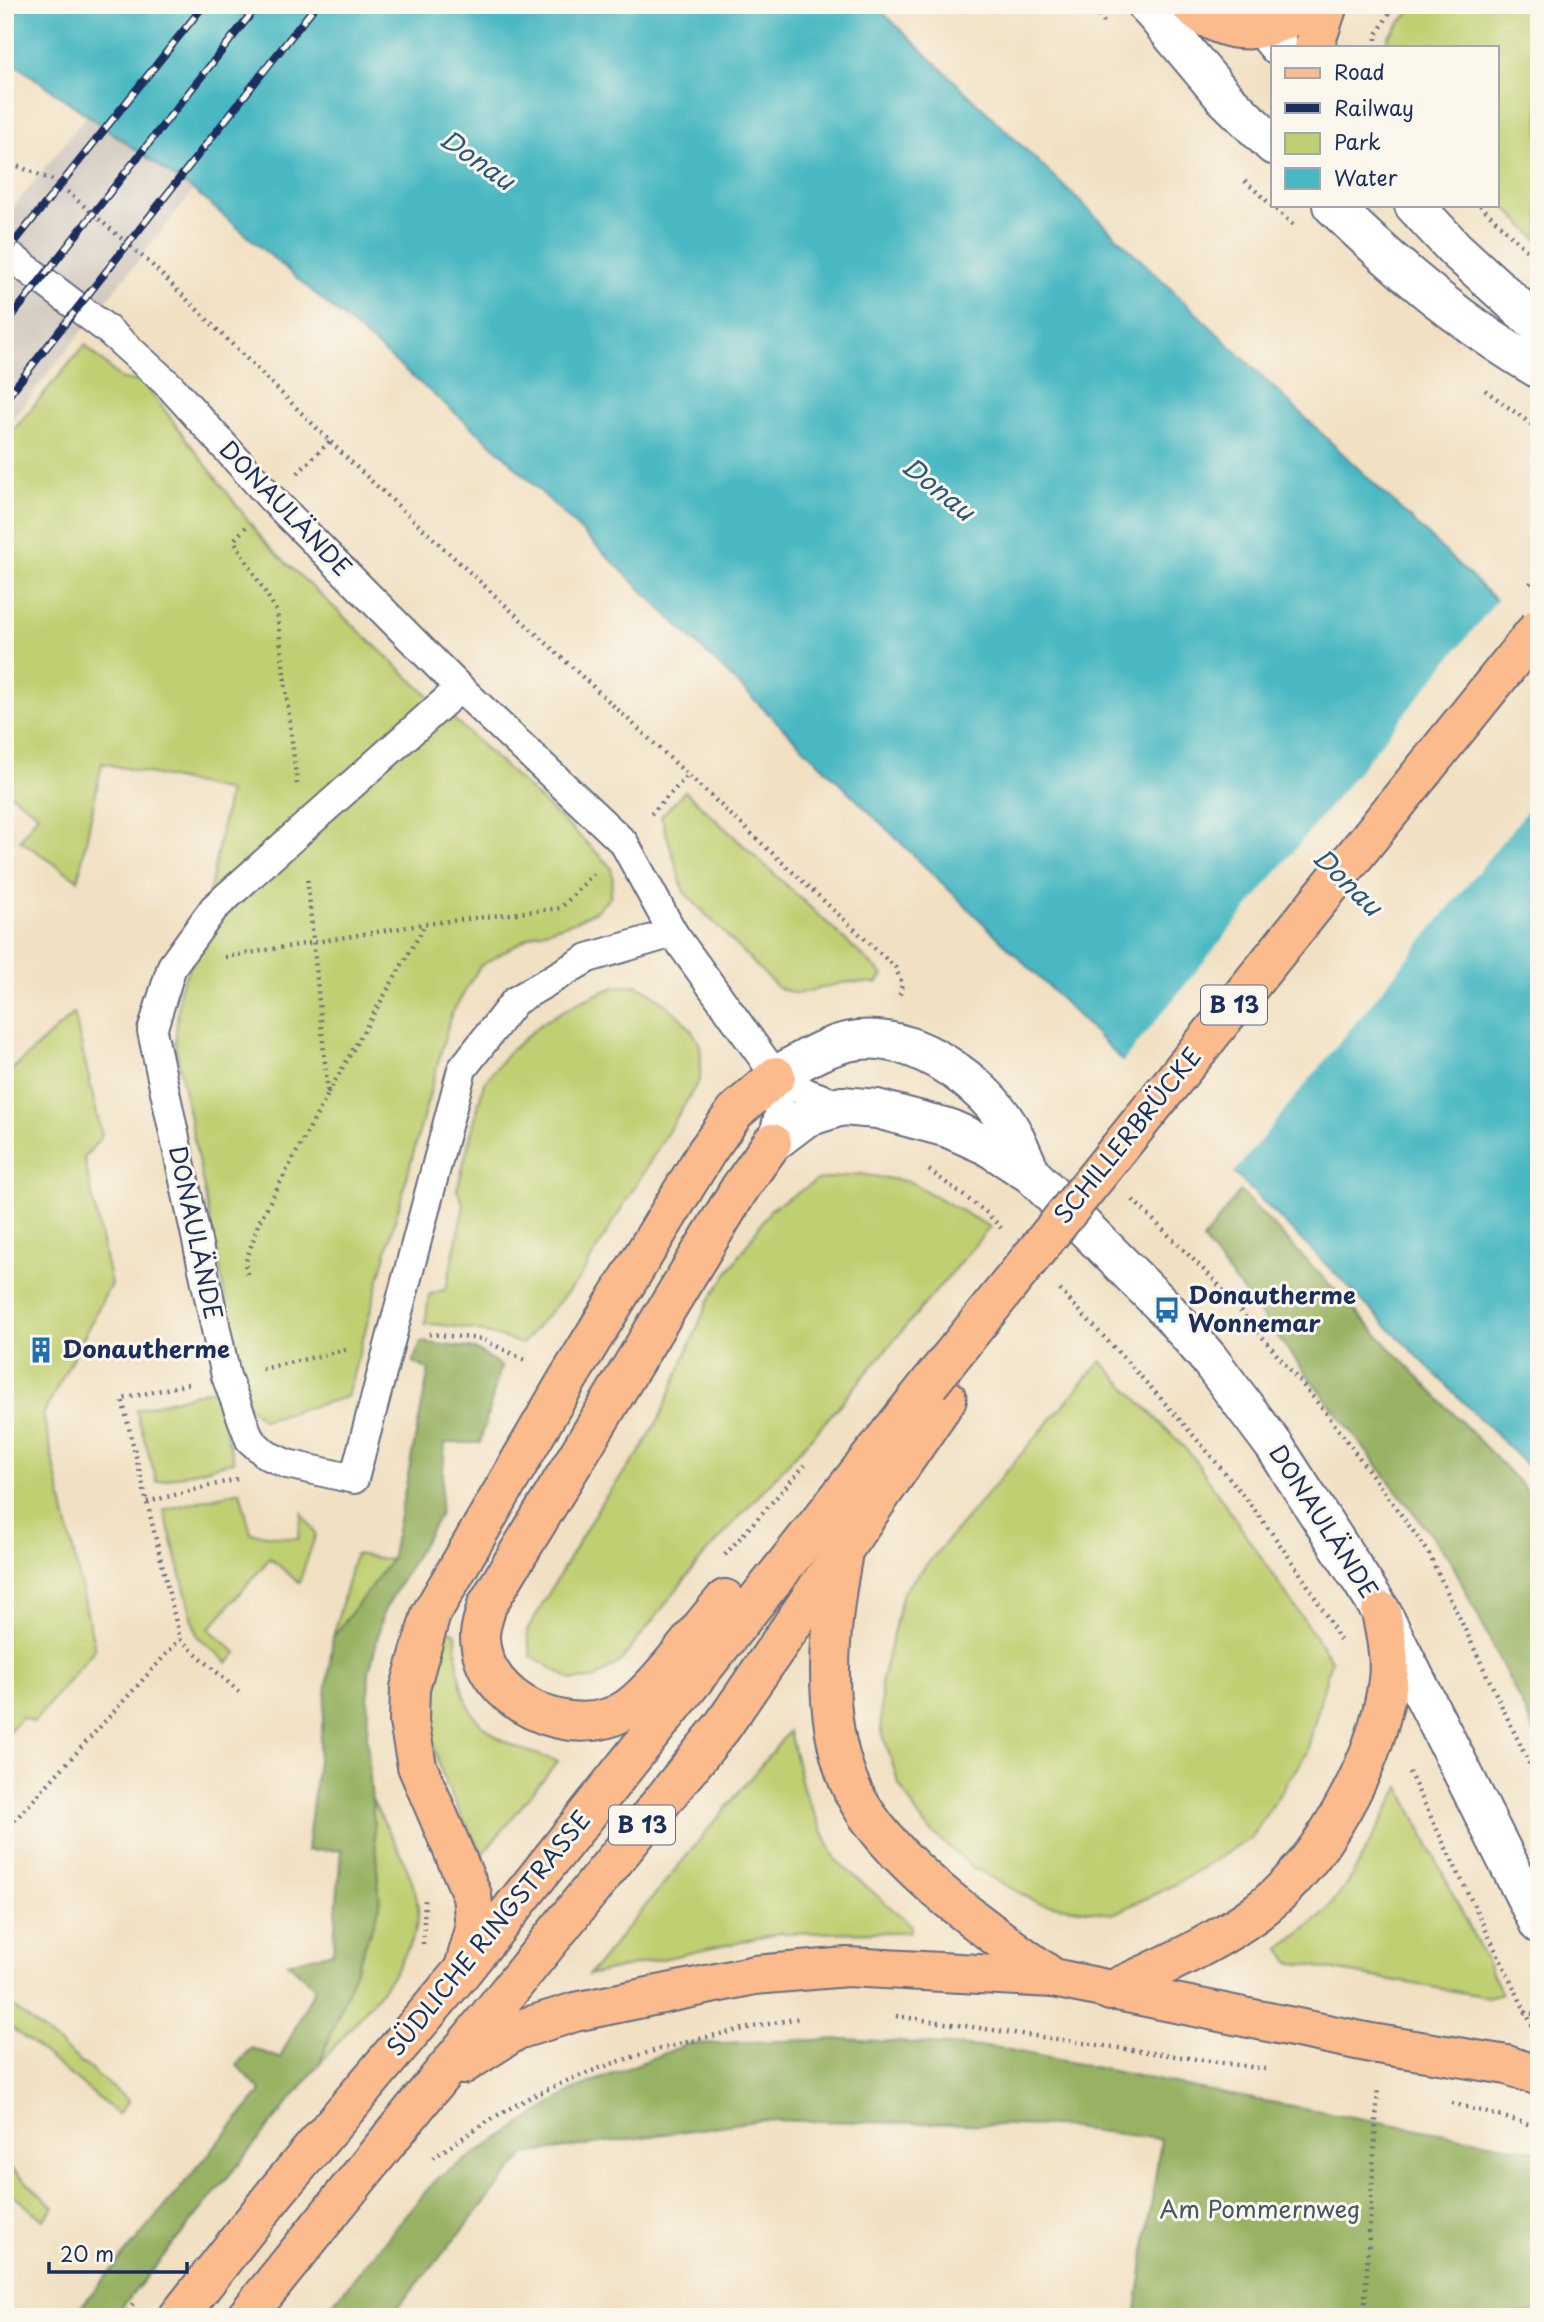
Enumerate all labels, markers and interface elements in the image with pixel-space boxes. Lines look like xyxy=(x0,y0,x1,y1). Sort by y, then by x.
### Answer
legend xyxy=(1271,46,1498,206)
text: Road xyxy=(1334,55,1385,87)
text: Railway xyxy=(1334,91,1414,123)
water label: Donau xyxy=(432,119,525,200)
text: Park xyxy=(1334,125,1381,157)
text: Water xyxy=(1334,161,1398,193)
street label: DONAULÄNDE xyxy=(212,431,361,584)
water label: Donau xyxy=(894,446,986,531)
water label: Donau xyxy=(1304,838,1393,926)
road number: B 13 xyxy=(1201,986,1267,1024)
street label: SCHILLERBRÜCKE xyxy=(1044,1039,1209,1231)
street label: DONAULÄNDE xyxy=(161,1142,233,1323)
place label: Donautherme Wonnemar xyxy=(1188,1276,1356,1340)
bus stop icon: Donautherme Wonnemar xyxy=(1152,1295,1182,1325)
place label: Donautherme xyxy=(62,1330,230,1366)
building icon: Donautherme xyxy=(26,1335,56,1365)
street label: DONAULÄNDE xyxy=(1261,1437,1388,1605)
street label: SÜDLICHE RINGSTRASSE xyxy=(377,1802,598,2063)
road number: B 13 xyxy=(609,1806,675,1844)
park label: Am Pommernweg xyxy=(1160,2190,1360,2226)
scale bar xyxy=(49,2231,187,2275)
text: 20 m xyxy=(60,2237,114,2269)

